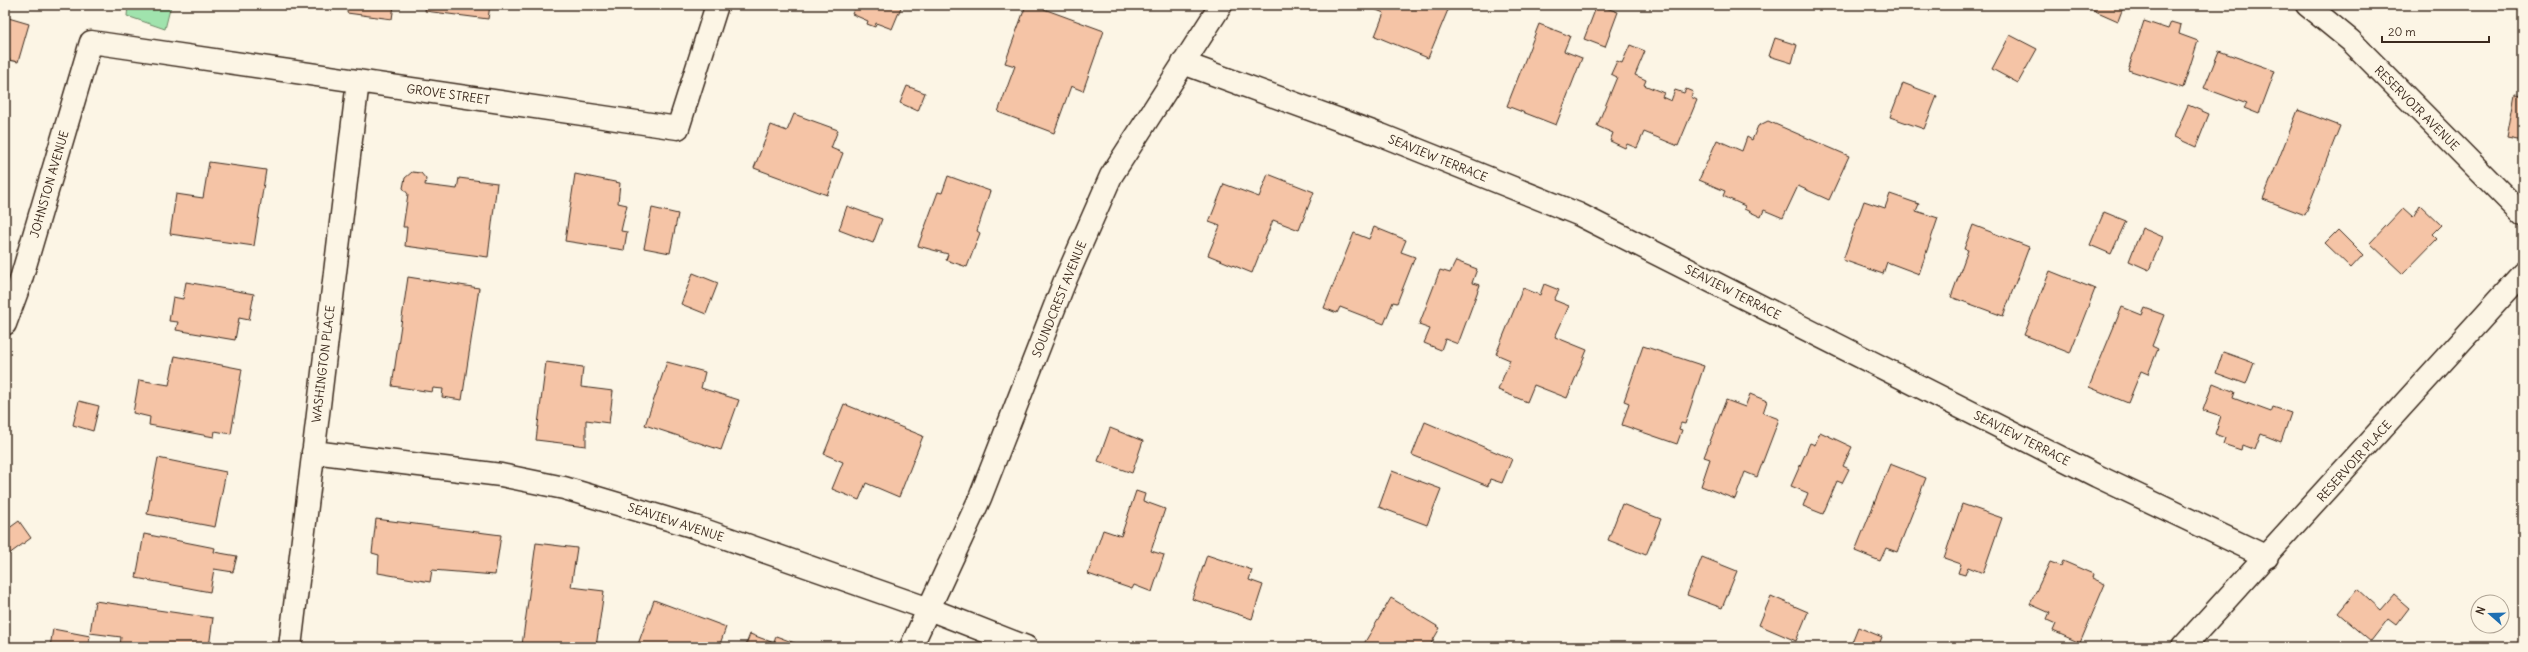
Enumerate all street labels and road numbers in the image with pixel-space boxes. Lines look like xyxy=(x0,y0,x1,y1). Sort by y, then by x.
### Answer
street label: RESERVOIR AVENUE xyxy=(2372,63,2462,153)
street label: GROVE STREET xyxy=(405,81,491,107)
street label: JOHNSTON AVENUE xyxy=(26,129,72,239)
street label: SEAVIEW TERRACE xyxy=(1386,131,1490,185)
street label: SOUNDCREST AVENUE xyxy=(1029,238,1089,360)
street label: SEAVIEW TERRACE xyxy=(1682,261,1784,323)
street label: WASHINGTON PLACE xyxy=(308,304,338,424)
street label: SEAVIEW TERRACE xyxy=(1971,407,2073,469)
street label: RESERVOIR PLACE xyxy=(2313,417,2395,505)
street label: SEAVIEW AVENUE xyxy=(626,499,726,545)

